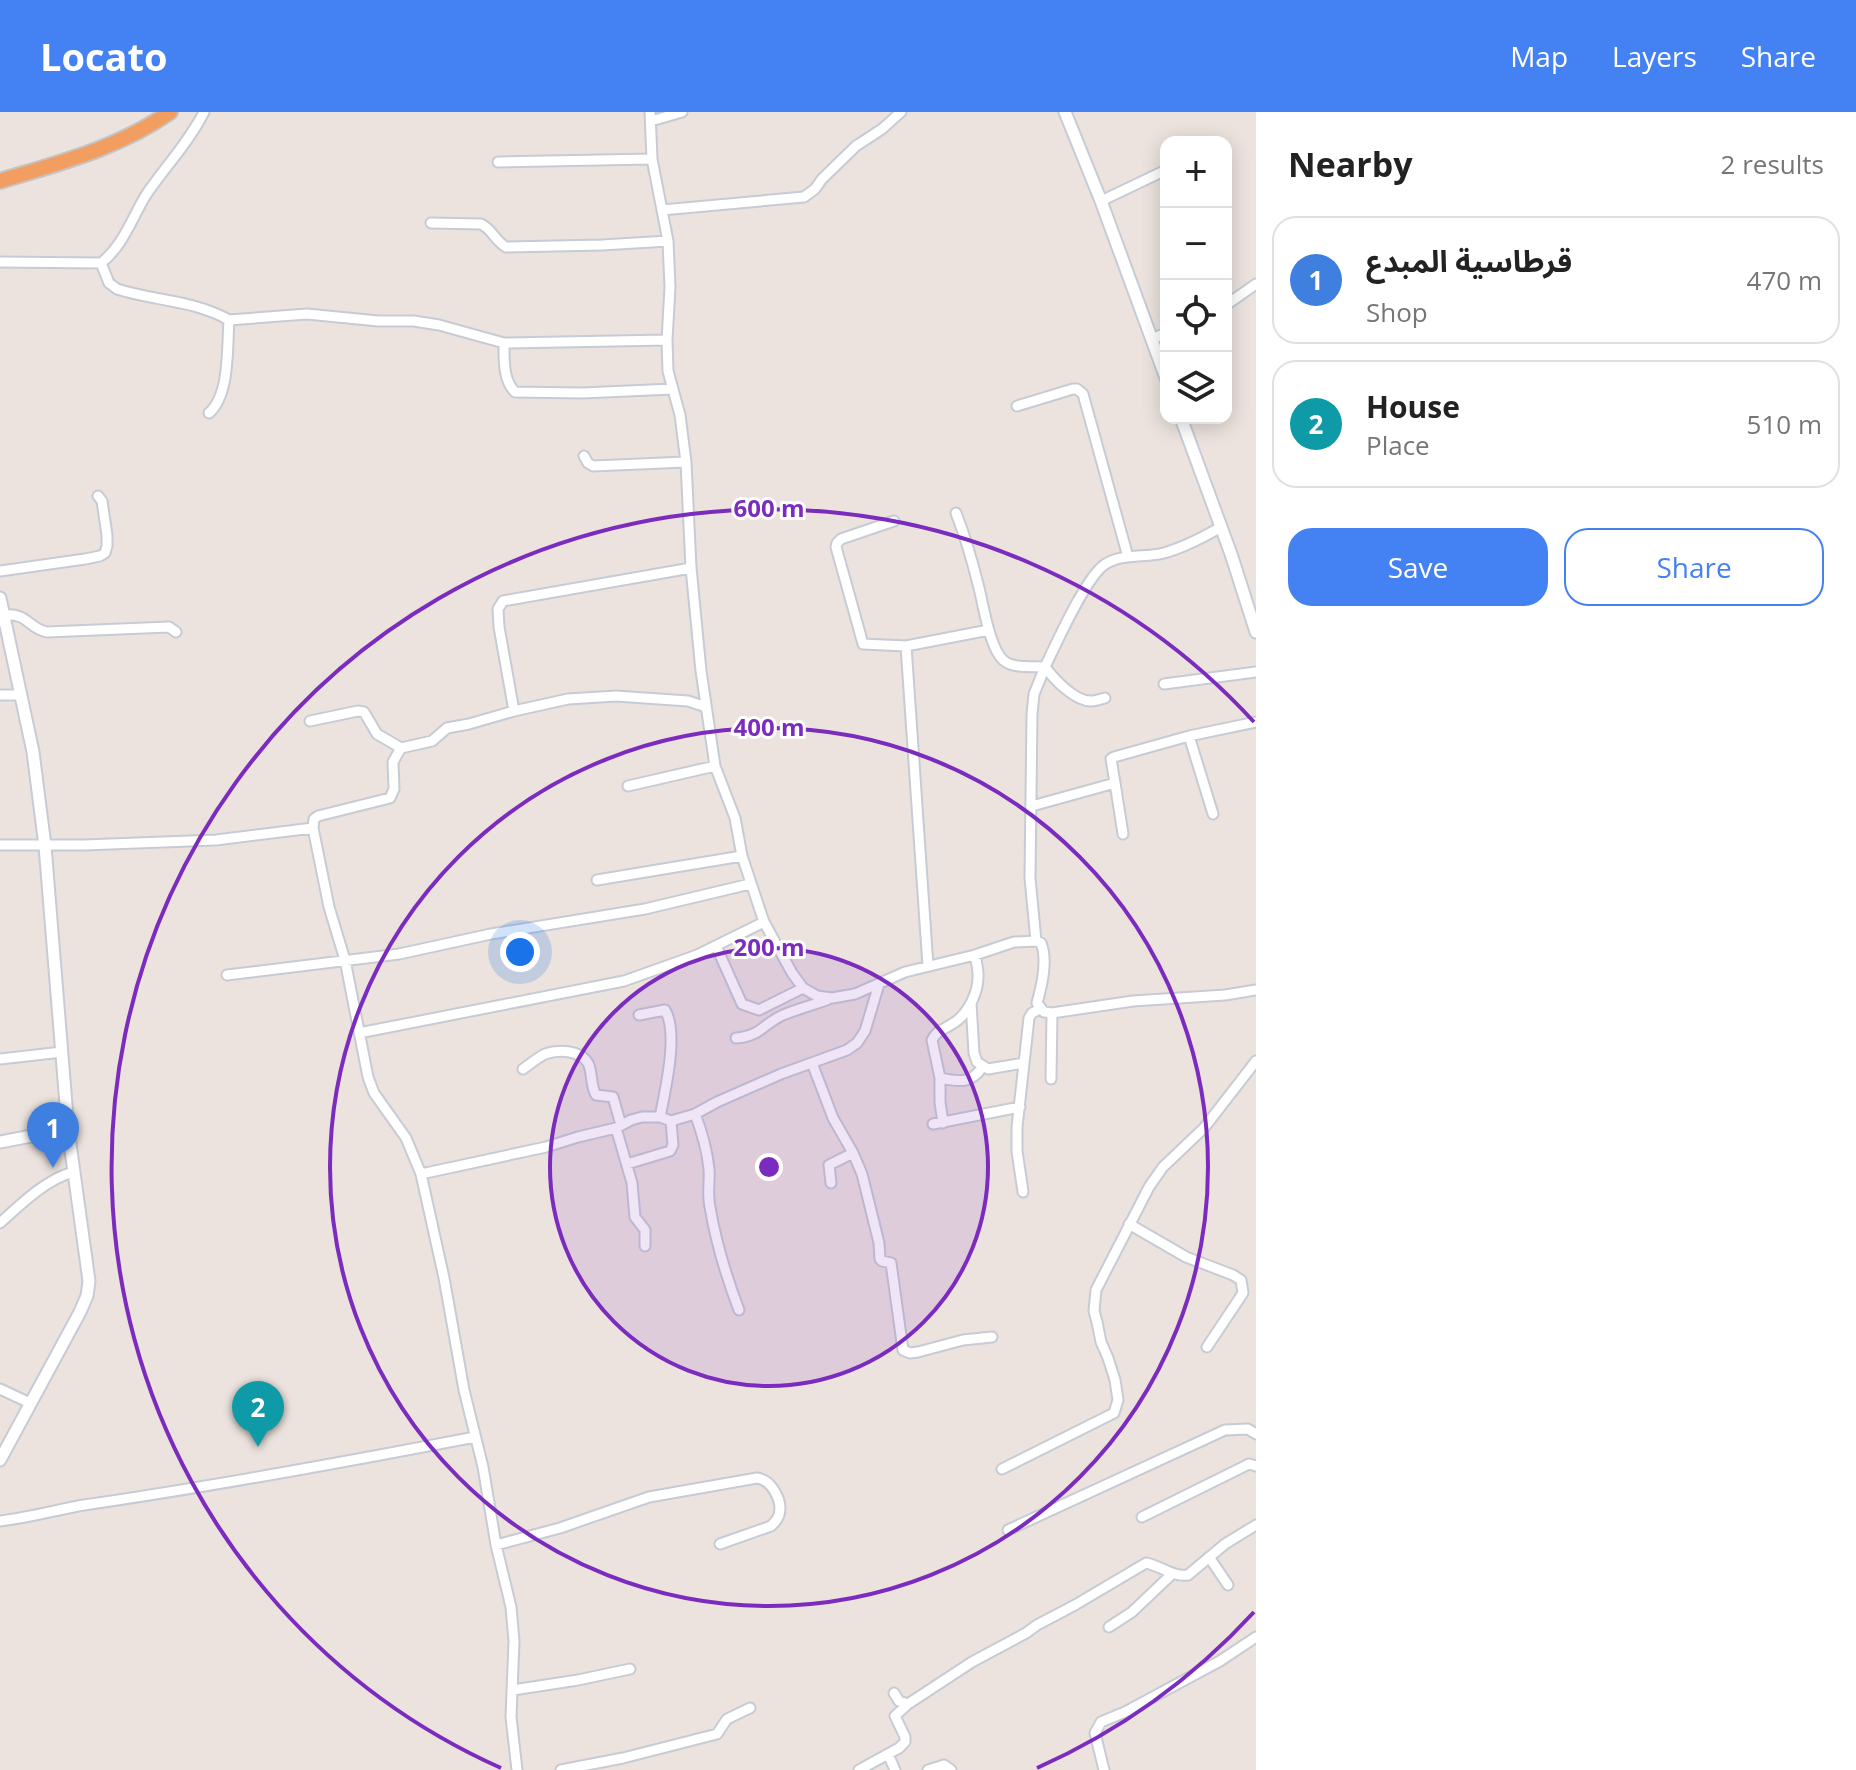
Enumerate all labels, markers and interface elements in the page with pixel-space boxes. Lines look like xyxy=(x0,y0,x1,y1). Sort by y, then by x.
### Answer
text: Locato xyxy=(40,30,168,82)
text: Map xyxy=(1510,37,1568,75)
text: Layers xyxy=(1612,37,1697,75)
text: Share xyxy=(1741,37,1816,75)
map controls xyxy=(1160,136,1232,424)
button: + xyxy=(1160,136,1232,208)
text: Nearby xyxy=(1288,141,1413,187)
text: 2 results xyxy=(1721,146,1824,182)
button: − xyxy=(1160,208,1232,280)
text: قرطاسية المبدع xyxy=(1366,240,1572,281)
text: 1 xyxy=(1309,262,1323,298)
text: 470 m xyxy=(1747,262,1822,298)
button: locate xyxy=(1160,280,1232,352)
text: Shop xyxy=(1366,294,1428,330)
button: layers xyxy=(1160,352,1232,424)
text: House xyxy=(1366,386,1460,427)
text: 2 xyxy=(1309,406,1323,442)
text: 510 m xyxy=(1747,406,1822,442)
text: Place xyxy=(1366,427,1430,463)
text: 600 m xyxy=(734,491,804,524)
button: Save xyxy=(1288,528,1548,606)
button: Share xyxy=(1564,528,1824,606)
text: 400 m xyxy=(734,710,804,743)
text: 200 m xyxy=(734,930,804,963)
your location xyxy=(500,932,540,972)
pin: 1 xyxy=(27,1102,79,1168)
centre of rings xyxy=(755,1153,783,1181)
pin: 2 xyxy=(232,1381,284,1447)

